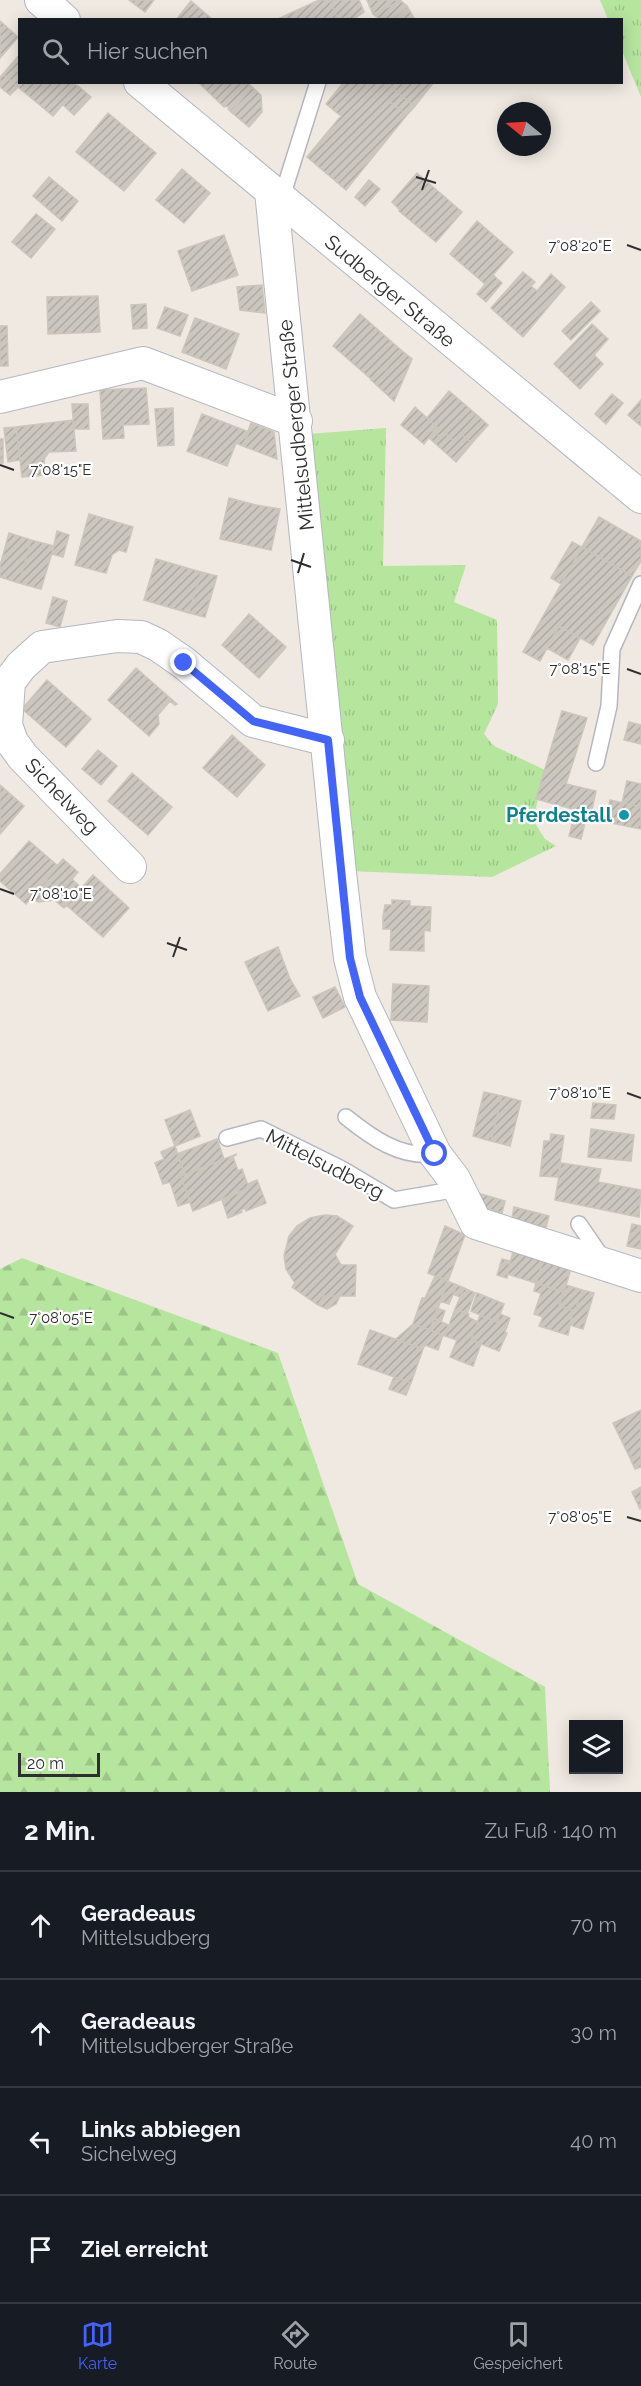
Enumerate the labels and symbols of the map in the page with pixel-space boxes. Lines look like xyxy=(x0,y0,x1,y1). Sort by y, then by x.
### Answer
north arrow xyxy=(497,102,551,156)
street label: Sudberger Straße xyxy=(320,230,460,353)
text: 7°08'20"E xyxy=(548,237,612,255)
street label: Mittelsudberger Straße xyxy=(273,318,319,532)
text: 7°08'15"E xyxy=(31,461,91,479)
route end xyxy=(170,649,196,675)
text: 7°08'15"E xyxy=(550,660,610,678)
street label: Sichelweg xyxy=(20,753,104,839)
place label: Pferdestall xyxy=(506,803,613,827)
marker: Pferdestall xyxy=(617,808,631,822)
text: 7°08'10"E xyxy=(30,885,92,903)
text: 7°08'10"E xyxy=(549,1084,611,1102)
street label: Mittelsudberg xyxy=(262,1124,388,1204)
route start xyxy=(421,1140,447,1166)
text: 7°08'05"E xyxy=(29,1309,93,1327)
text: 7°08'05"E xyxy=(548,1508,612,1526)
scale bar xyxy=(18,1750,100,1778)

